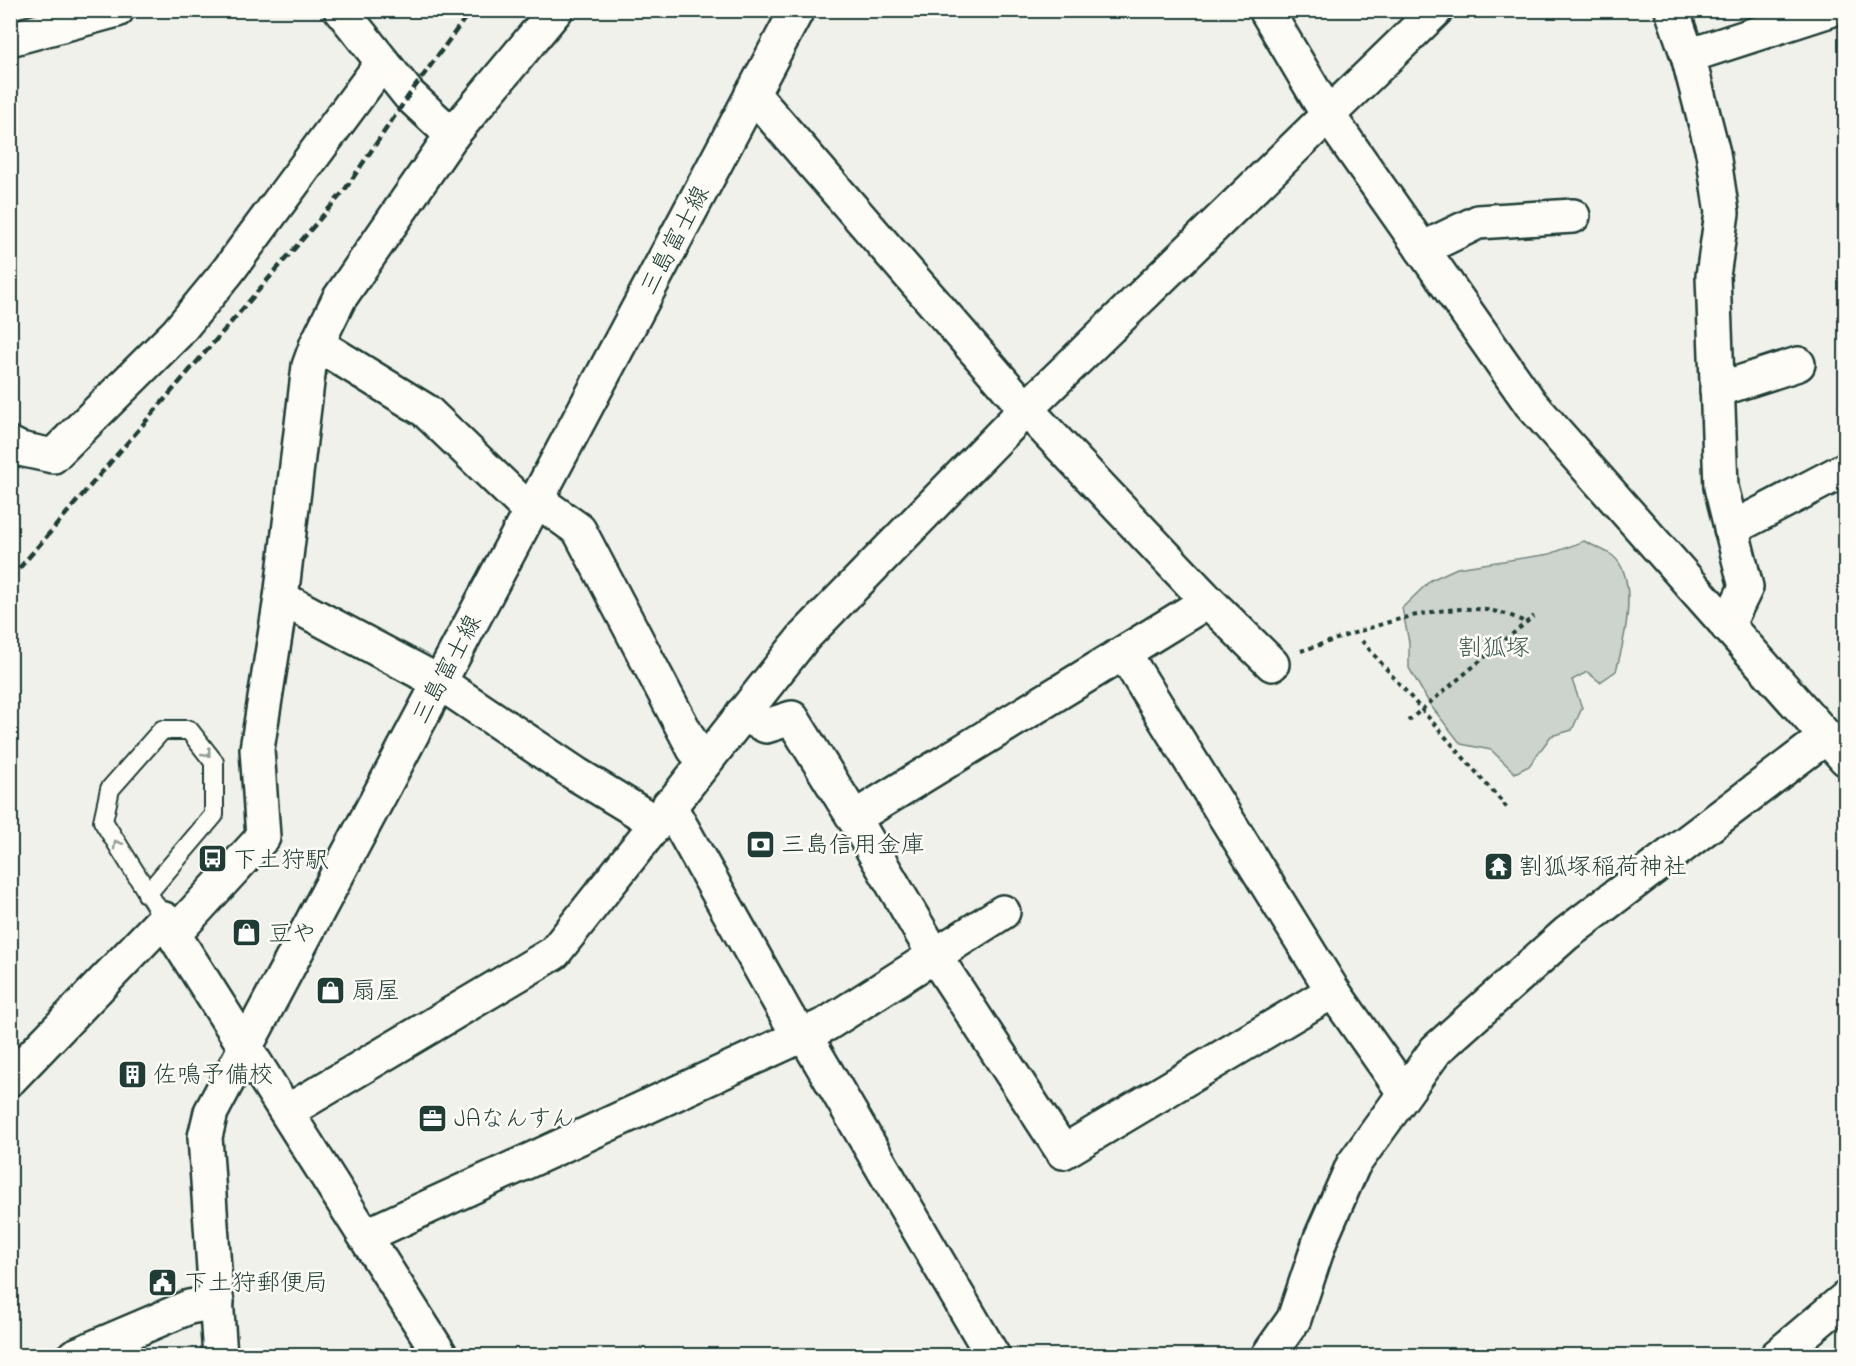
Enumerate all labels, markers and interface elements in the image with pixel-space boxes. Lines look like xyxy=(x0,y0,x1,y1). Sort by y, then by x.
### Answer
street label: 三島富士線 xyxy=(633,180,720,302)
street label: 三島富士線 xyxy=(405,609,492,731)
park label: 割狐塚 xyxy=(1458,632,1530,667)
one-way arrow xyxy=(200,746,211,757)
bank icon: 三島信用金庫 xyxy=(744,828,776,860)
place label: 三島信用金庫 xyxy=(781,829,925,864)
one-way arrow xyxy=(112,840,124,850)
bus stop icon: 下土狩駅 xyxy=(196,843,228,875)
place label: 下土狩駅 xyxy=(233,844,329,879)
temple icon: 割狐塚稲荷神社 xyxy=(1482,850,1514,882)
place label: 割狐塚稲荷神社 xyxy=(1519,851,1687,886)
shop icon: 豆や xyxy=(231,917,263,949)
place label: 豆や xyxy=(268,918,316,953)
shop icon: 扇屋 xyxy=(315,974,347,1006)
place label: 扇屋 xyxy=(352,975,400,1010)
building icon: 佐鳴予備校 xyxy=(116,1058,148,1090)
place label: 佐鳴予備校 xyxy=(153,1059,273,1094)
office icon: JAなんすん xyxy=(417,1102,449,1134)
place label: JAなんすん xyxy=(454,1103,575,1138)
public building icon: 下土狩郵便局 xyxy=(147,1266,179,1298)
place label: 下土狩郵便局 xyxy=(184,1267,328,1302)

